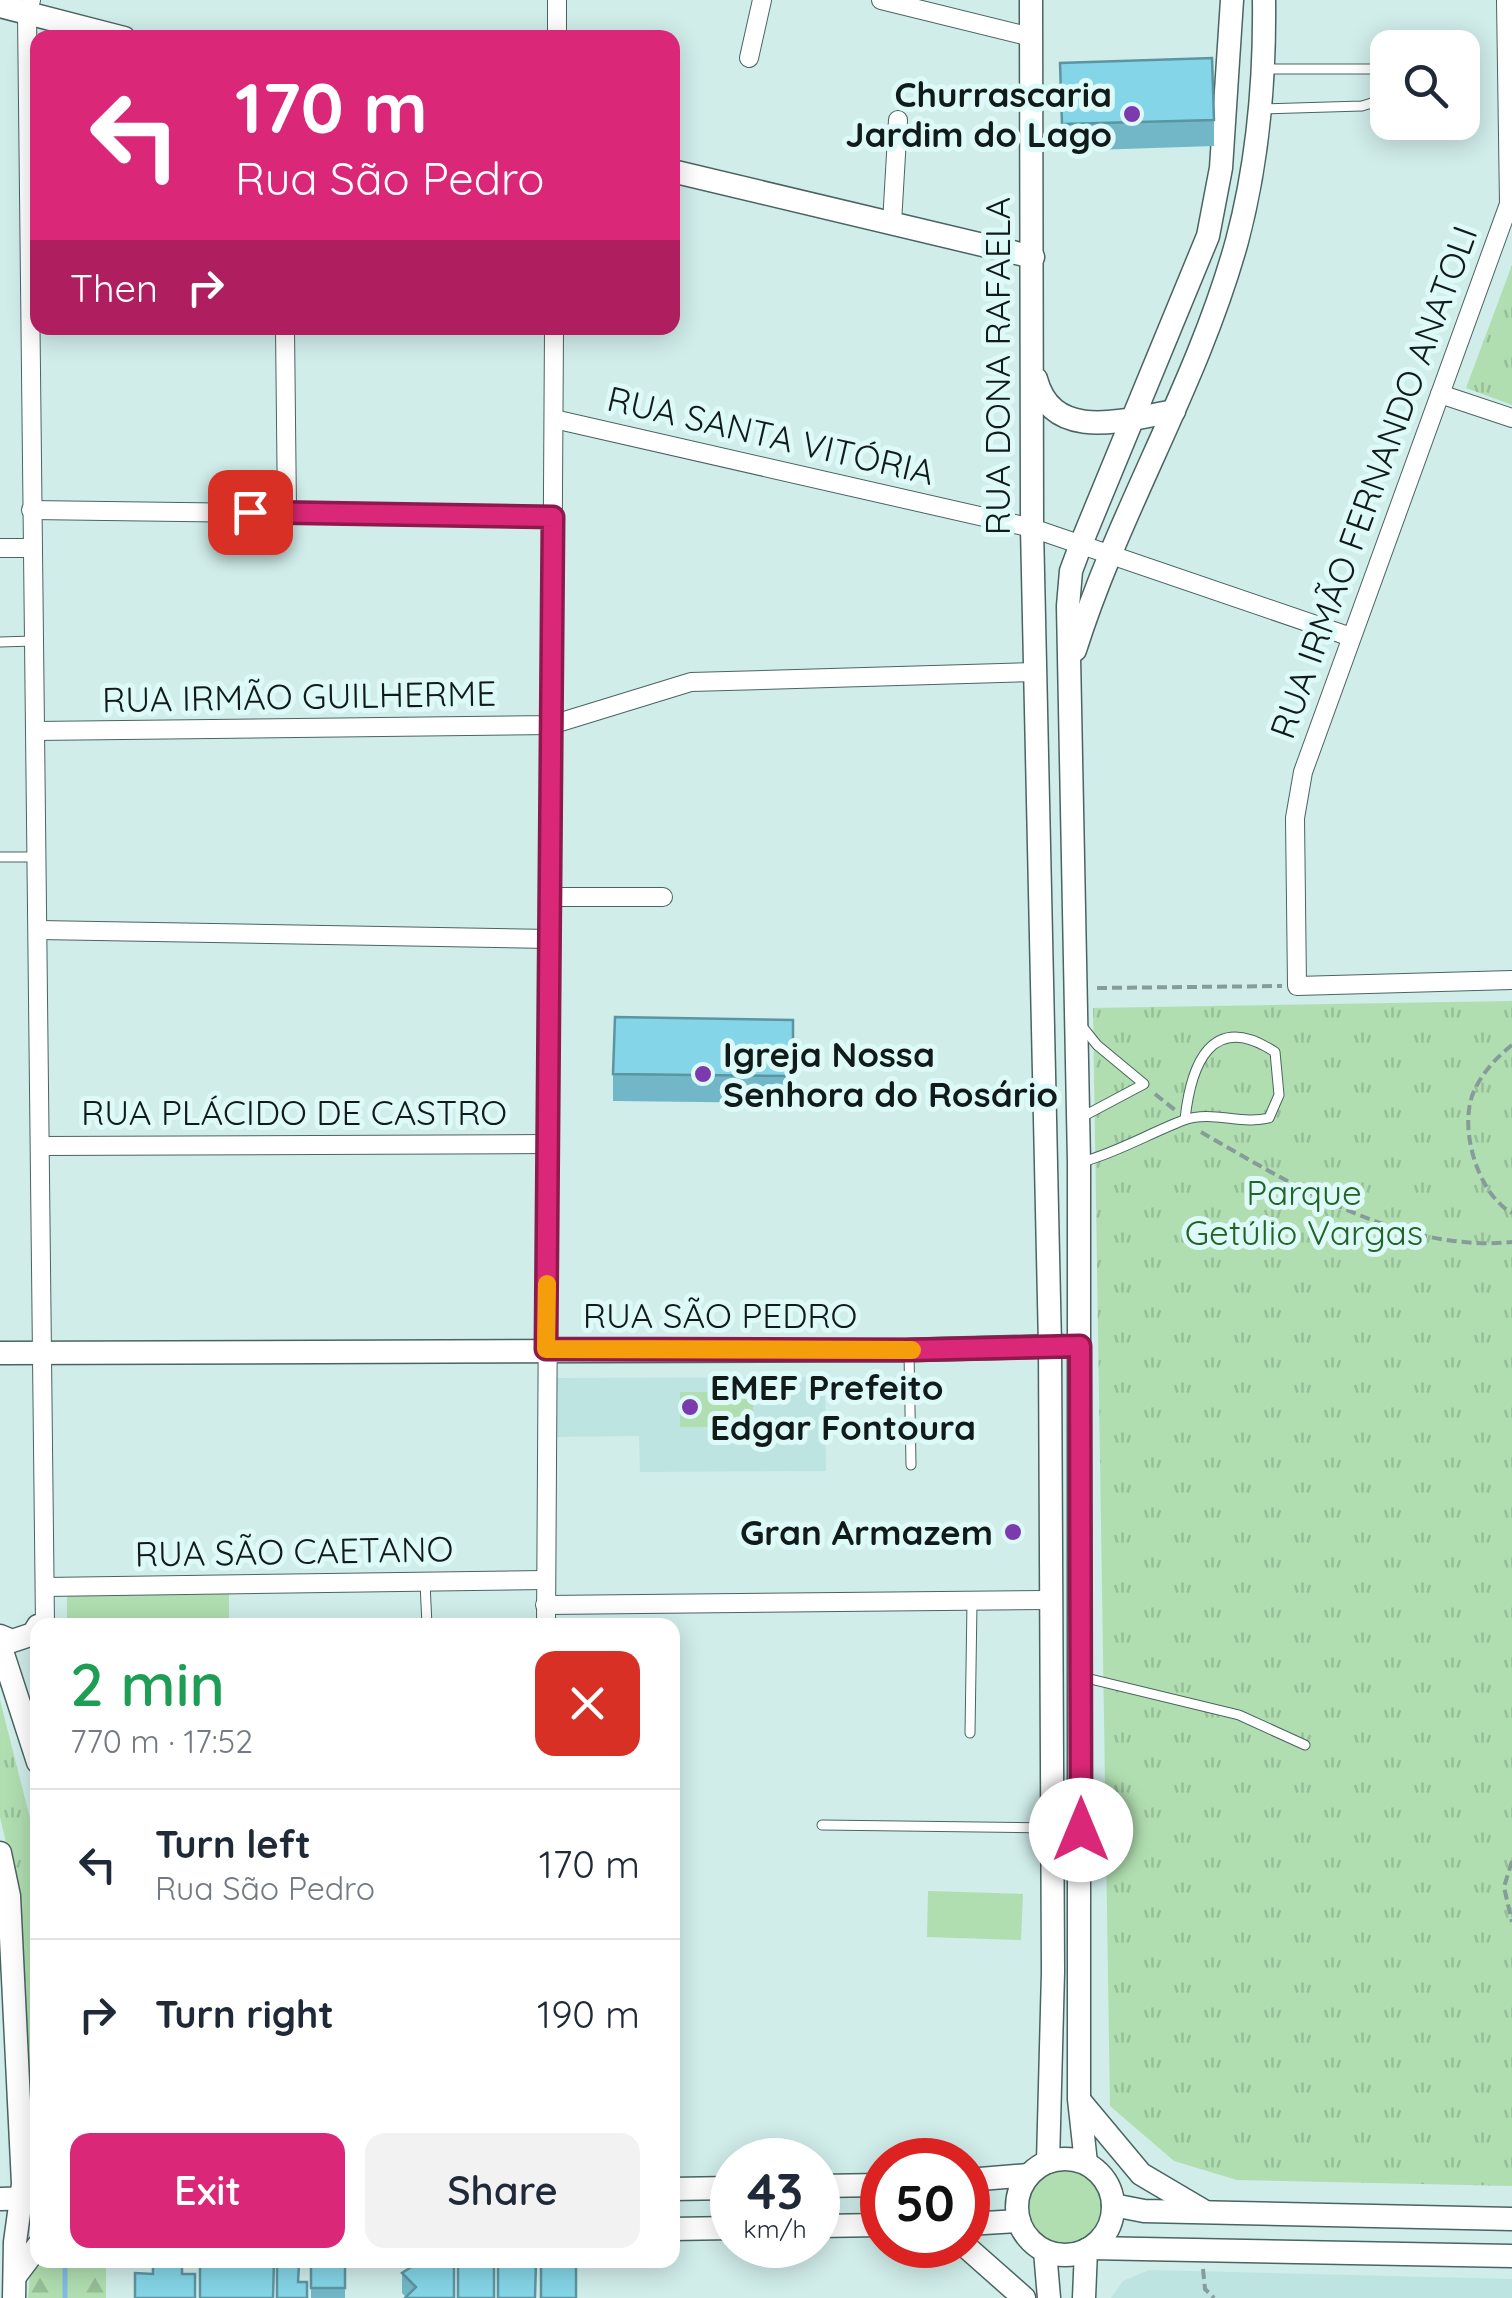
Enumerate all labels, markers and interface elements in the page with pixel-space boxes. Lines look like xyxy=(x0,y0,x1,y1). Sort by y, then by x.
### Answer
map controls xyxy=(1370,30,1480,140)
button: search xyxy=(1370,30,1480,140)
text: 170 m xyxy=(235,63,428,151)
icon: left xyxy=(70,70,200,200)
place label: Churrascaria Jardim do Lago xyxy=(845,72,1112,156)
marker: Churrascaria Jardim do Lago xyxy=(1121,103,1143,125)
text: Rua São Pedro xyxy=(235,150,544,206)
street label: RUA DONA RAFAELA xyxy=(975,197,1019,535)
street label: RUA IRMÃO FERNANDO ANATOLI xyxy=(1260,220,1486,744)
icon: right xyxy=(178,260,233,315)
text: Then xyxy=(70,264,158,312)
street label: RUA SANTA VITÓRIA xyxy=(603,376,939,494)
pin xyxy=(208,470,293,555)
icon: arrive xyxy=(223,485,278,540)
street label: RUA IRMÃO GUILHERME xyxy=(102,671,496,721)
place label: Igreja Nossa Senhora do Rosário xyxy=(723,1032,1058,1116)
marker: Igreja Nossa Senhora do Rosário xyxy=(692,1063,714,1085)
street label: RUA PLÁCIDO DE CASTRO xyxy=(81,1090,507,1134)
park label: Parque Getúlio Vargas xyxy=(1185,1170,1423,1254)
street label: RUA SÃO PEDRO xyxy=(583,1293,857,1337)
place label: EMEF Prefeito Edgar Fontoura xyxy=(710,1365,976,1449)
marker: EMEF Prefeito Edgar Fontoura xyxy=(679,1396,701,1418)
place label: Gran Armazem xyxy=(740,1510,993,1554)
marker: Gran Armazem xyxy=(1002,1521,1024,1543)
street label: RUA SÃO CAETANO xyxy=(134,1526,454,1576)
text: 2 min xyxy=(70,1646,225,1721)
button: close xyxy=(535,1651,640,1756)
text: 770 m · 17:52 xyxy=(70,1721,253,1761)
position arrow xyxy=(1029,1778,1133,1882)
text: Turn left xyxy=(155,1820,311,1868)
icon: left xyxy=(70,1837,125,1892)
text: 170 m xyxy=(539,1840,640,1888)
text: Rua São Pedro xyxy=(155,1868,375,1908)
icon: right xyxy=(70,1987,125,2042)
text: Turn right xyxy=(155,1990,334,2038)
text: 190 m xyxy=(537,1990,640,2038)
button: Exit xyxy=(70,2133,345,2248)
button: Share xyxy=(365,2133,640,2248)
speed limit sign: 50 xyxy=(860,2138,990,2268)
text: 43 xyxy=(747,2159,803,2222)
text: km/h xyxy=(743,2213,807,2244)

